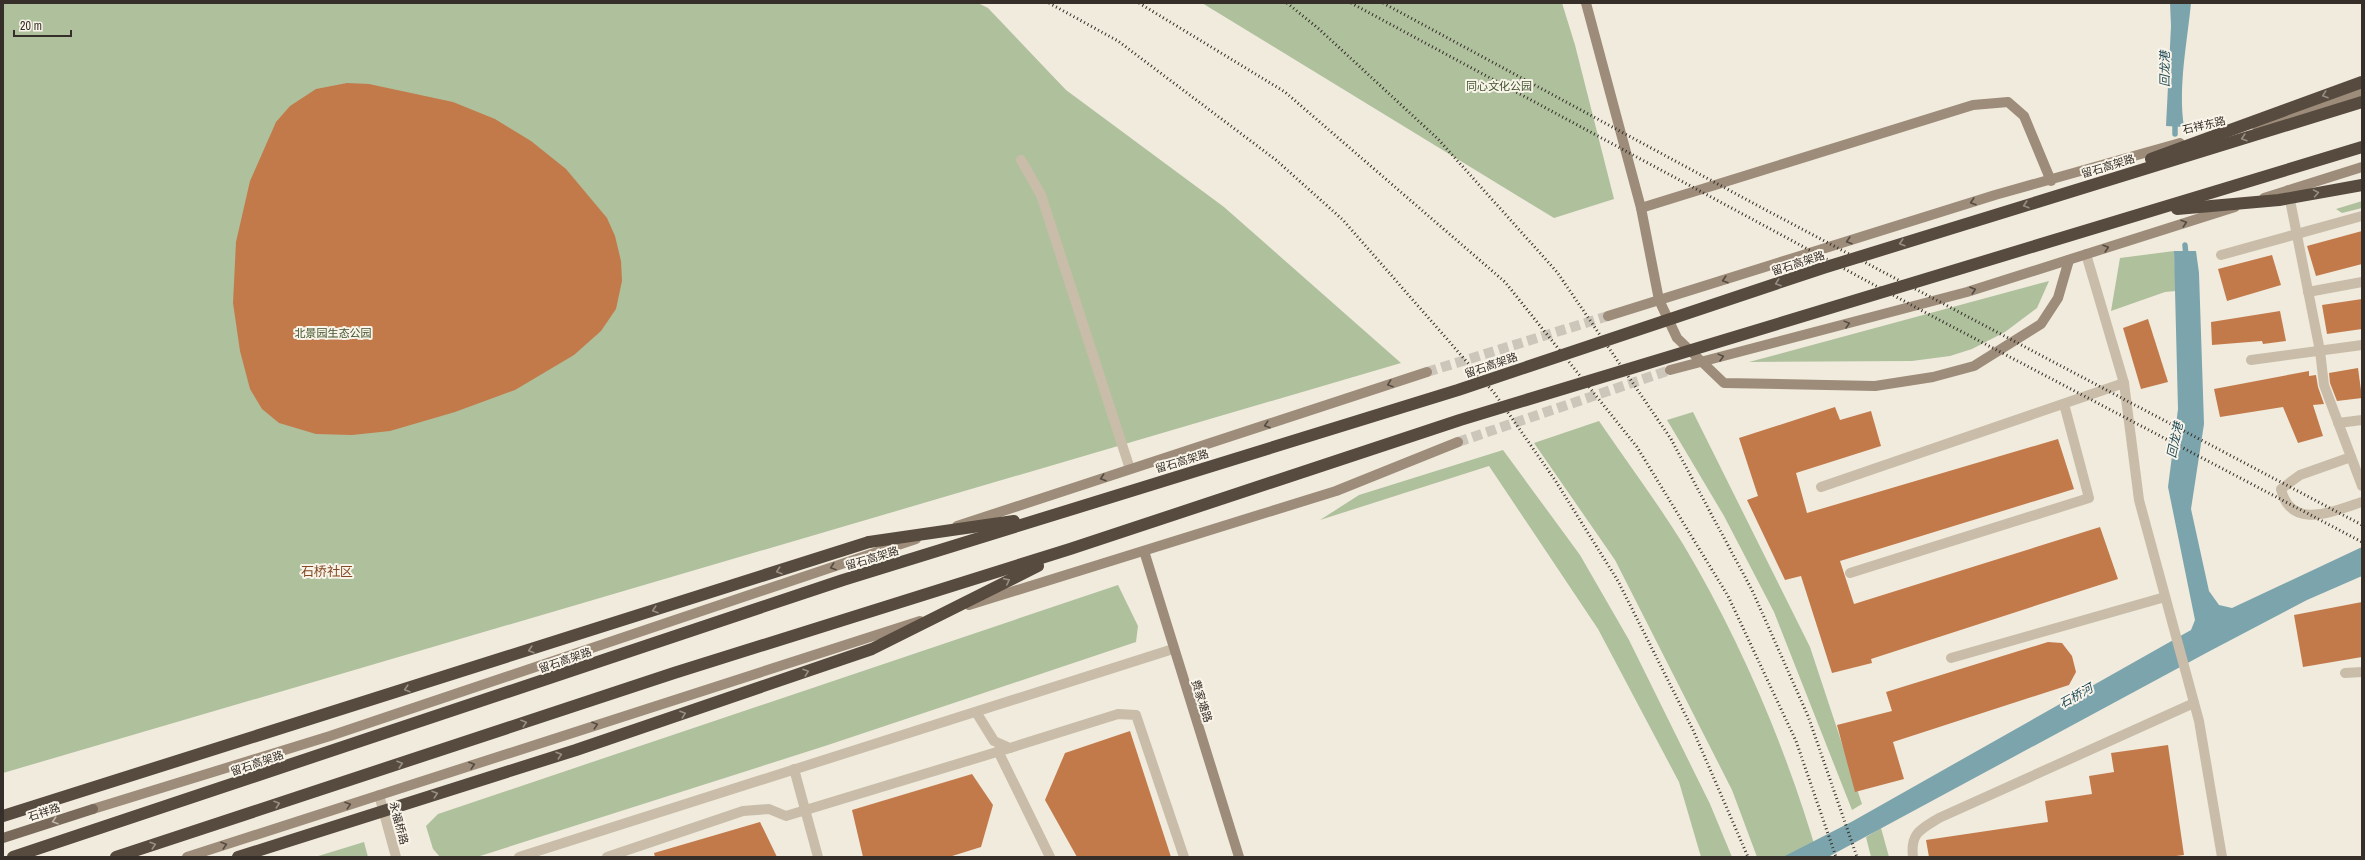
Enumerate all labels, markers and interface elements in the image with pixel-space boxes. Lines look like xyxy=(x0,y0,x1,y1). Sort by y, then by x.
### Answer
scale bar xyxy=(14,12,71,38)
text: 20 m xyxy=(20,18,42,34)
water label: 回龙港 xyxy=(2157,49,2173,87)
park label: 同心文化公园 xyxy=(1466,79,1532,93)
one-way arrow xyxy=(2322,90,2329,98)
street label: 石祥东路 xyxy=(2181,113,2227,137)
one-way arrow xyxy=(2241,133,2248,142)
street label: 留石高架路 xyxy=(2080,151,2136,181)
one-way arrow xyxy=(2312,190,2319,198)
one-way arrow xyxy=(1970,197,1977,206)
one-way arrow xyxy=(2023,200,2030,209)
one-way arrow xyxy=(2180,220,2187,228)
one-way arrow xyxy=(1846,236,1853,245)
one-way arrow xyxy=(1899,238,1906,247)
one-way arrow xyxy=(2102,244,2109,253)
street label: 留石高架路 xyxy=(1770,248,1826,278)
one-way arrow xyxy=(1722,275,1729,284)
one-way arrow xyxy=(1775,278,1782,287)
one-way arrow xyxy=(1969,286,1976,295)
one-way arrow xyxy=(1844,320,1850,328)
park label: 北景园生态公园 xyxy=(295,326,372,340)
street label: 留石高架路 xyxy=(1463,349,1519,381)
one-way arrow xyxy=(1718,353,1725,361)
one-way arrow xyxy=(1387,380,1394,388)
water label: 回龙港 xyxy=(2163,419,2187,459)
one-way arrow xyxy=(1263,420,1270,429)
street label: 留石高架路 xyxy=(1154,446,1210,476)
one-way arrow xyxy=(1100,473,1107,482)
street label: 留石高架路 xyxy=(844,543,900,573)
one-way arrow xyxy=(830,562,837,571)
district label: 石桥社区 xyxy=(301,563,353,580)
one-way arrow xyxy=(775,566,782,575)
one-way arrow xyxy=(1003,578,1010,586)
one-way arrow xyxy=(651,605,658,614)
street label: 留石高架路 xyxy=(537,644,593,676)
one-way arrow xyxy=(527,645,534,654)
one-way arrow xyxy=(802,668,809,676)
street label: 费家塘路 xyxy=(1189,678,1215,724)
water label: 石桥河 xyxy=(2056,679,2097,712)
one-way arrow xyxy=(404,684,411,693)
one-way arrow xyxy=(679,710,686,718)
one-way arrow xyxy=(520,719,527,728)
one-way arrow xyxy=(592,721,599,730)
street label: 留石高架路 xyxy=(229,747,285,779)
one-way arrow xyxy=(556,751,563,760)
one-way arrow xyxy=(397,760,404,768)
one-way arrow xyxy=(468,761,475,770)
one-way arrow xyxy=(432,790,439,799)
street label: 石祥路 xyxy=(26,800,62,824)
one-way arrow xyxy=(273,800,280,809)
street label: 永福桥路 xyxy=(387,800,411,846)
one-way arrow xyxy=(344,801,351,810)
one-way arrow xyxy=(52,816,59,825)
one-way arrow xyxy=(150,841,157,850)
one-way arrow xyxy=(220,841,227,850)

